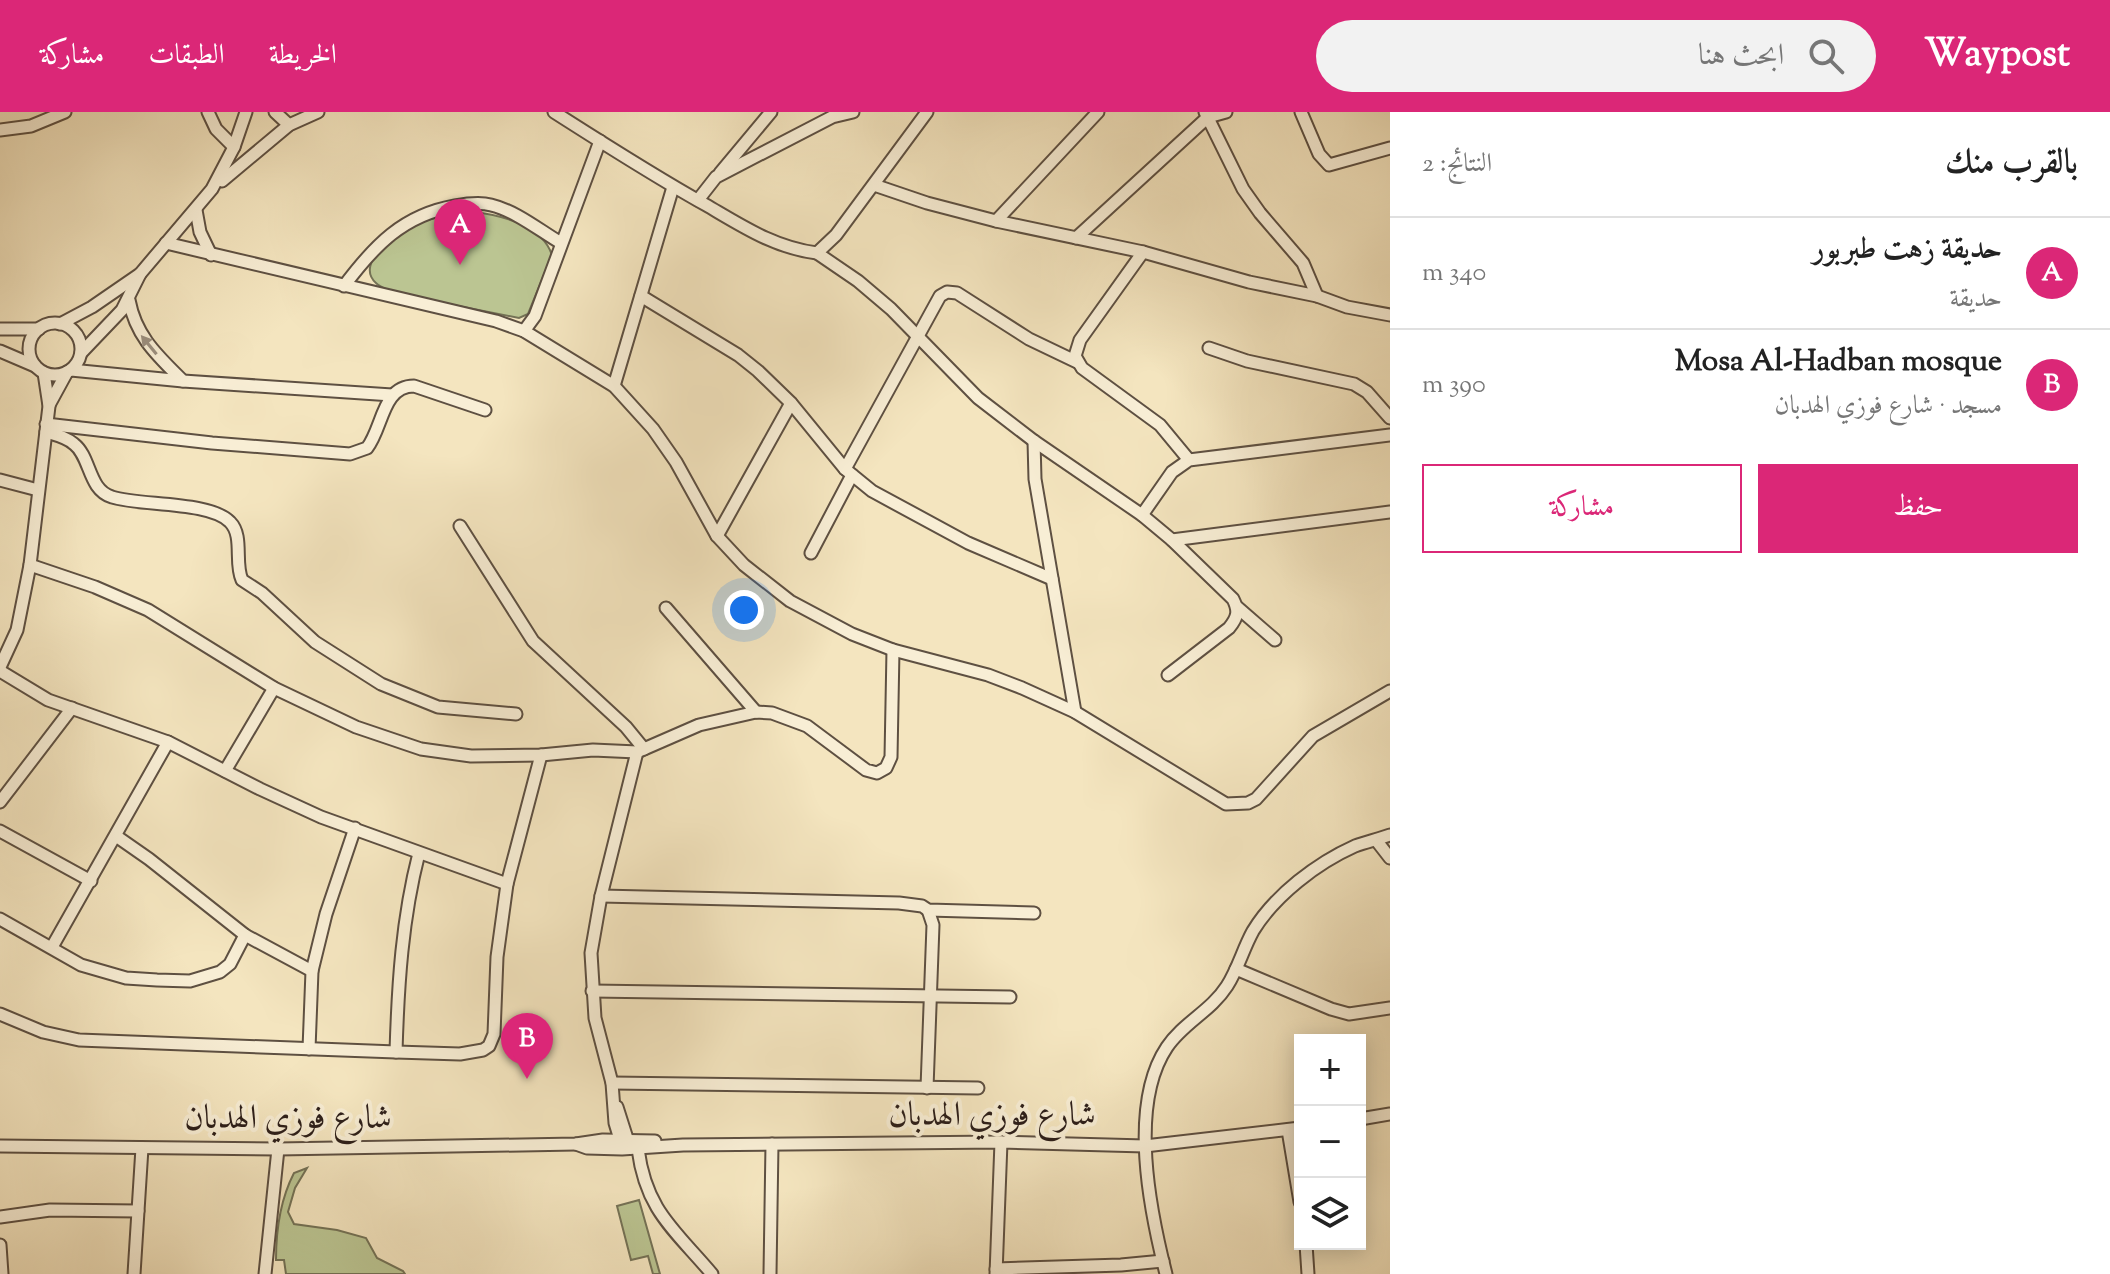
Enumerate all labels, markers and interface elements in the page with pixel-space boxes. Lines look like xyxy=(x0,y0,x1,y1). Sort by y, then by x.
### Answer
search box xyxy=(1316,20,1876,92)
text: Waypost xyxy=(1924,29,2070,83)
icon: search xyxy=(1804,34,1848,78)
text: ابحث هنا xyxy=(1698,35,1784,78)
text: مشاركة xyxy=(40,36,104,76)
text: الطبقات xyxy=(148,36,225,76)
text: الخريطة xyxy=(269,36,337,76)
text: بالقرب منك xyxy=(1945,139,2078,188)
text: النتائج: 2 xyxy=(1422,146,1492,183)
pin: A xyxy=(434,199,486,265)
text: حديقة زهت طبربور xyxy=(1812,229,2002,272)
text: 340 m xyxy=(1422,255,1486,292)
text: A xyxy=(2041,255,2063,292)
text: حديقة xyxy=(1949,281,2002,318)
one-way arrow xyxy=(141,335,158,355)
text: Mosa Al-Hadban mosque xyxy=(1675,341,2002,384)
text: 390 m xyxy=(1422,367,1486,404)
text: B xyxy=(2044,367,2060,404)
text: مسجد · شارع فوزي الهدبان xyxy=(1775,388,2002,425)
button: مشاركة xyxy=(1422,464,1742,553)
button: حفظ xyxy=(1758,464,2078,553)
your location xyxy=(724,590,764,630)
pin: B xyxy=(501,1013,553,1079)
map controls xyxy=(1294,1034,1366,1250)
button: + xyxy=(1294,1034,1366,1106)
street label: شارع فوزي الهدبان xyxy=(888,1092,1096,1142)
street label: شارع فوزي الهدبان xyxy=(184,1095,392,1145)
button: − xyxy=(1294,1106,1366,1178)
button: layers xyxy=(1294,1178,1366,1250)

